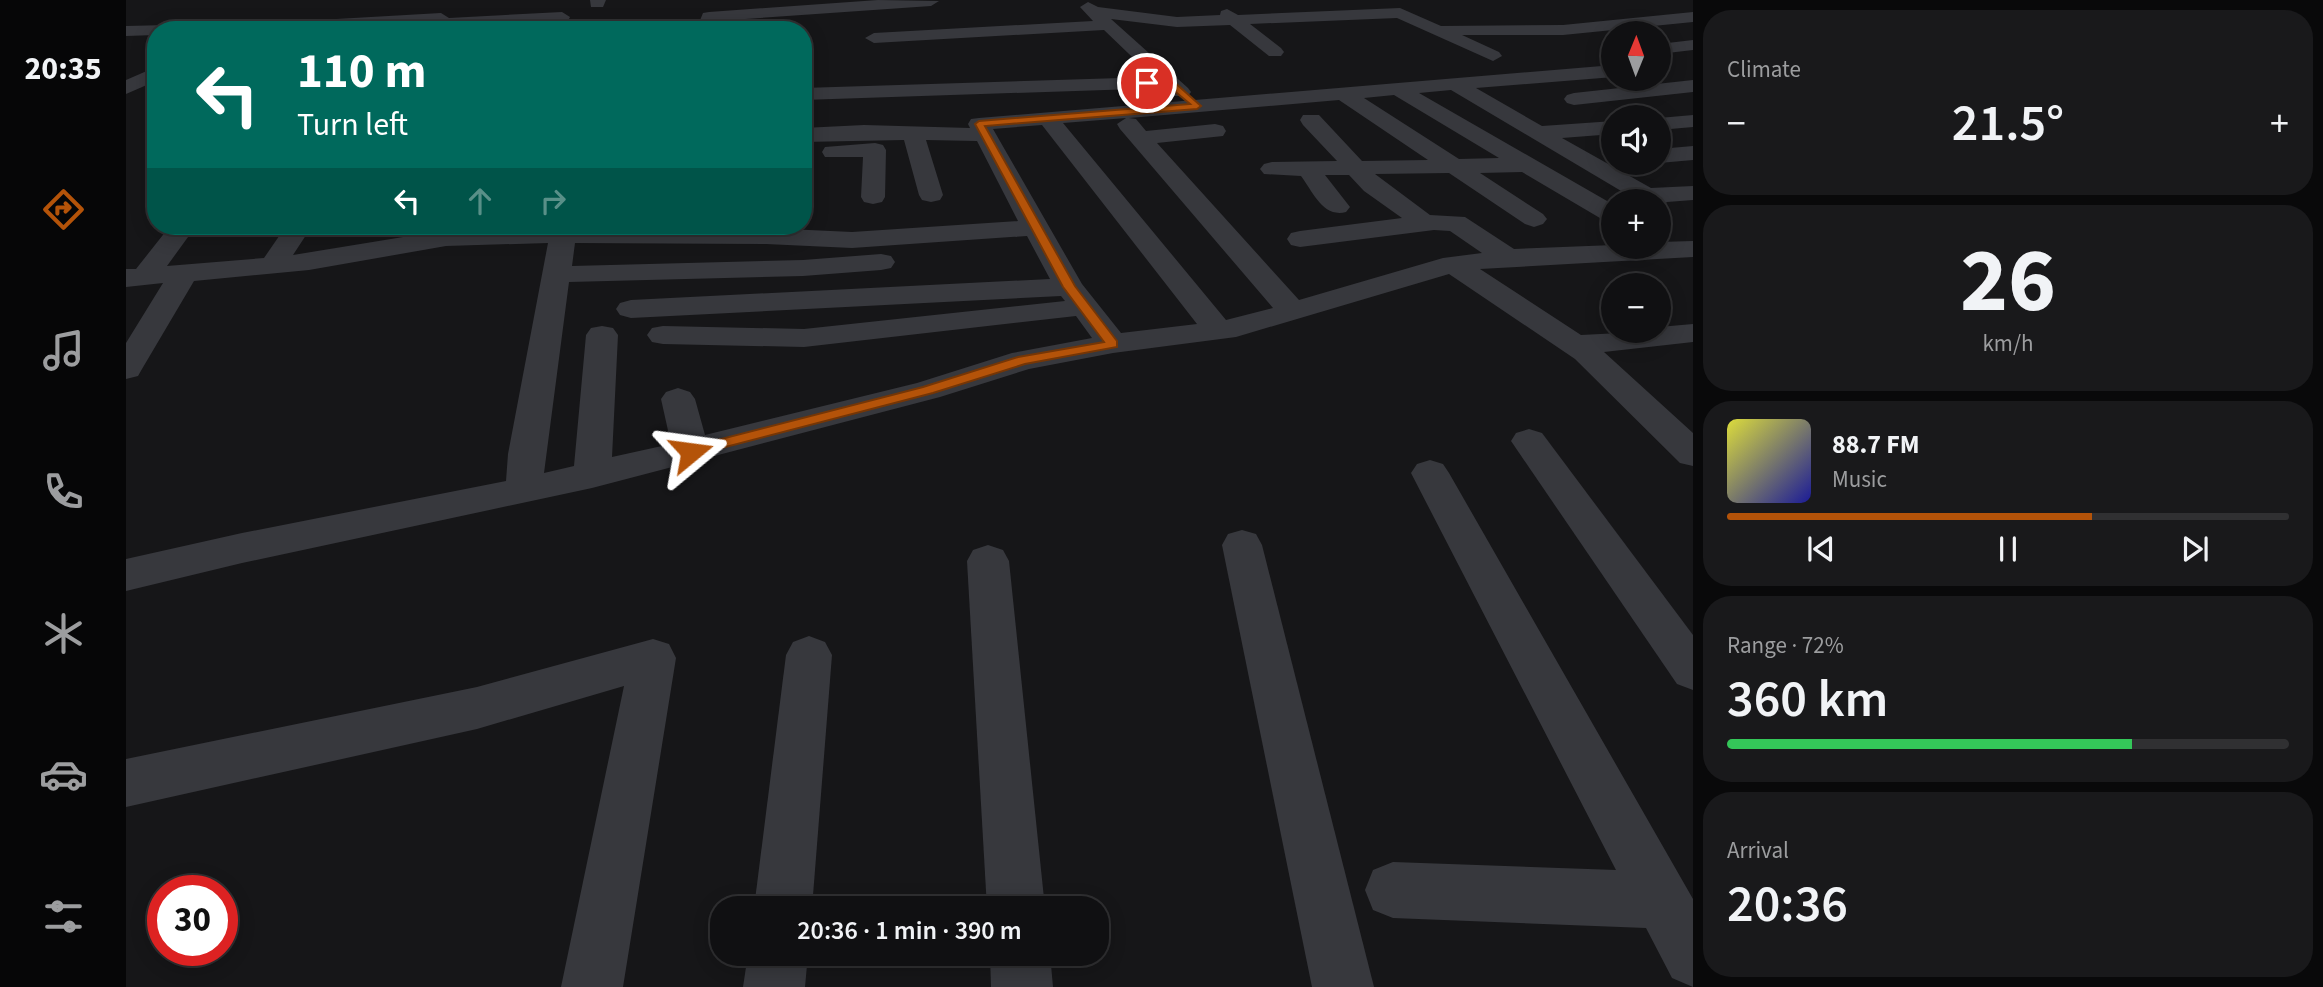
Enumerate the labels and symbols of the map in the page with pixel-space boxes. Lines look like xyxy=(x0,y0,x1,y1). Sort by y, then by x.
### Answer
north arrow xyxy=(1601,21,1671,91)
pin xyxy=(1117,53,1177,113)
position arrow xyxy=(654,415,728,489)
speed limit sign: 30 xyxy=(147,875,238,966)

